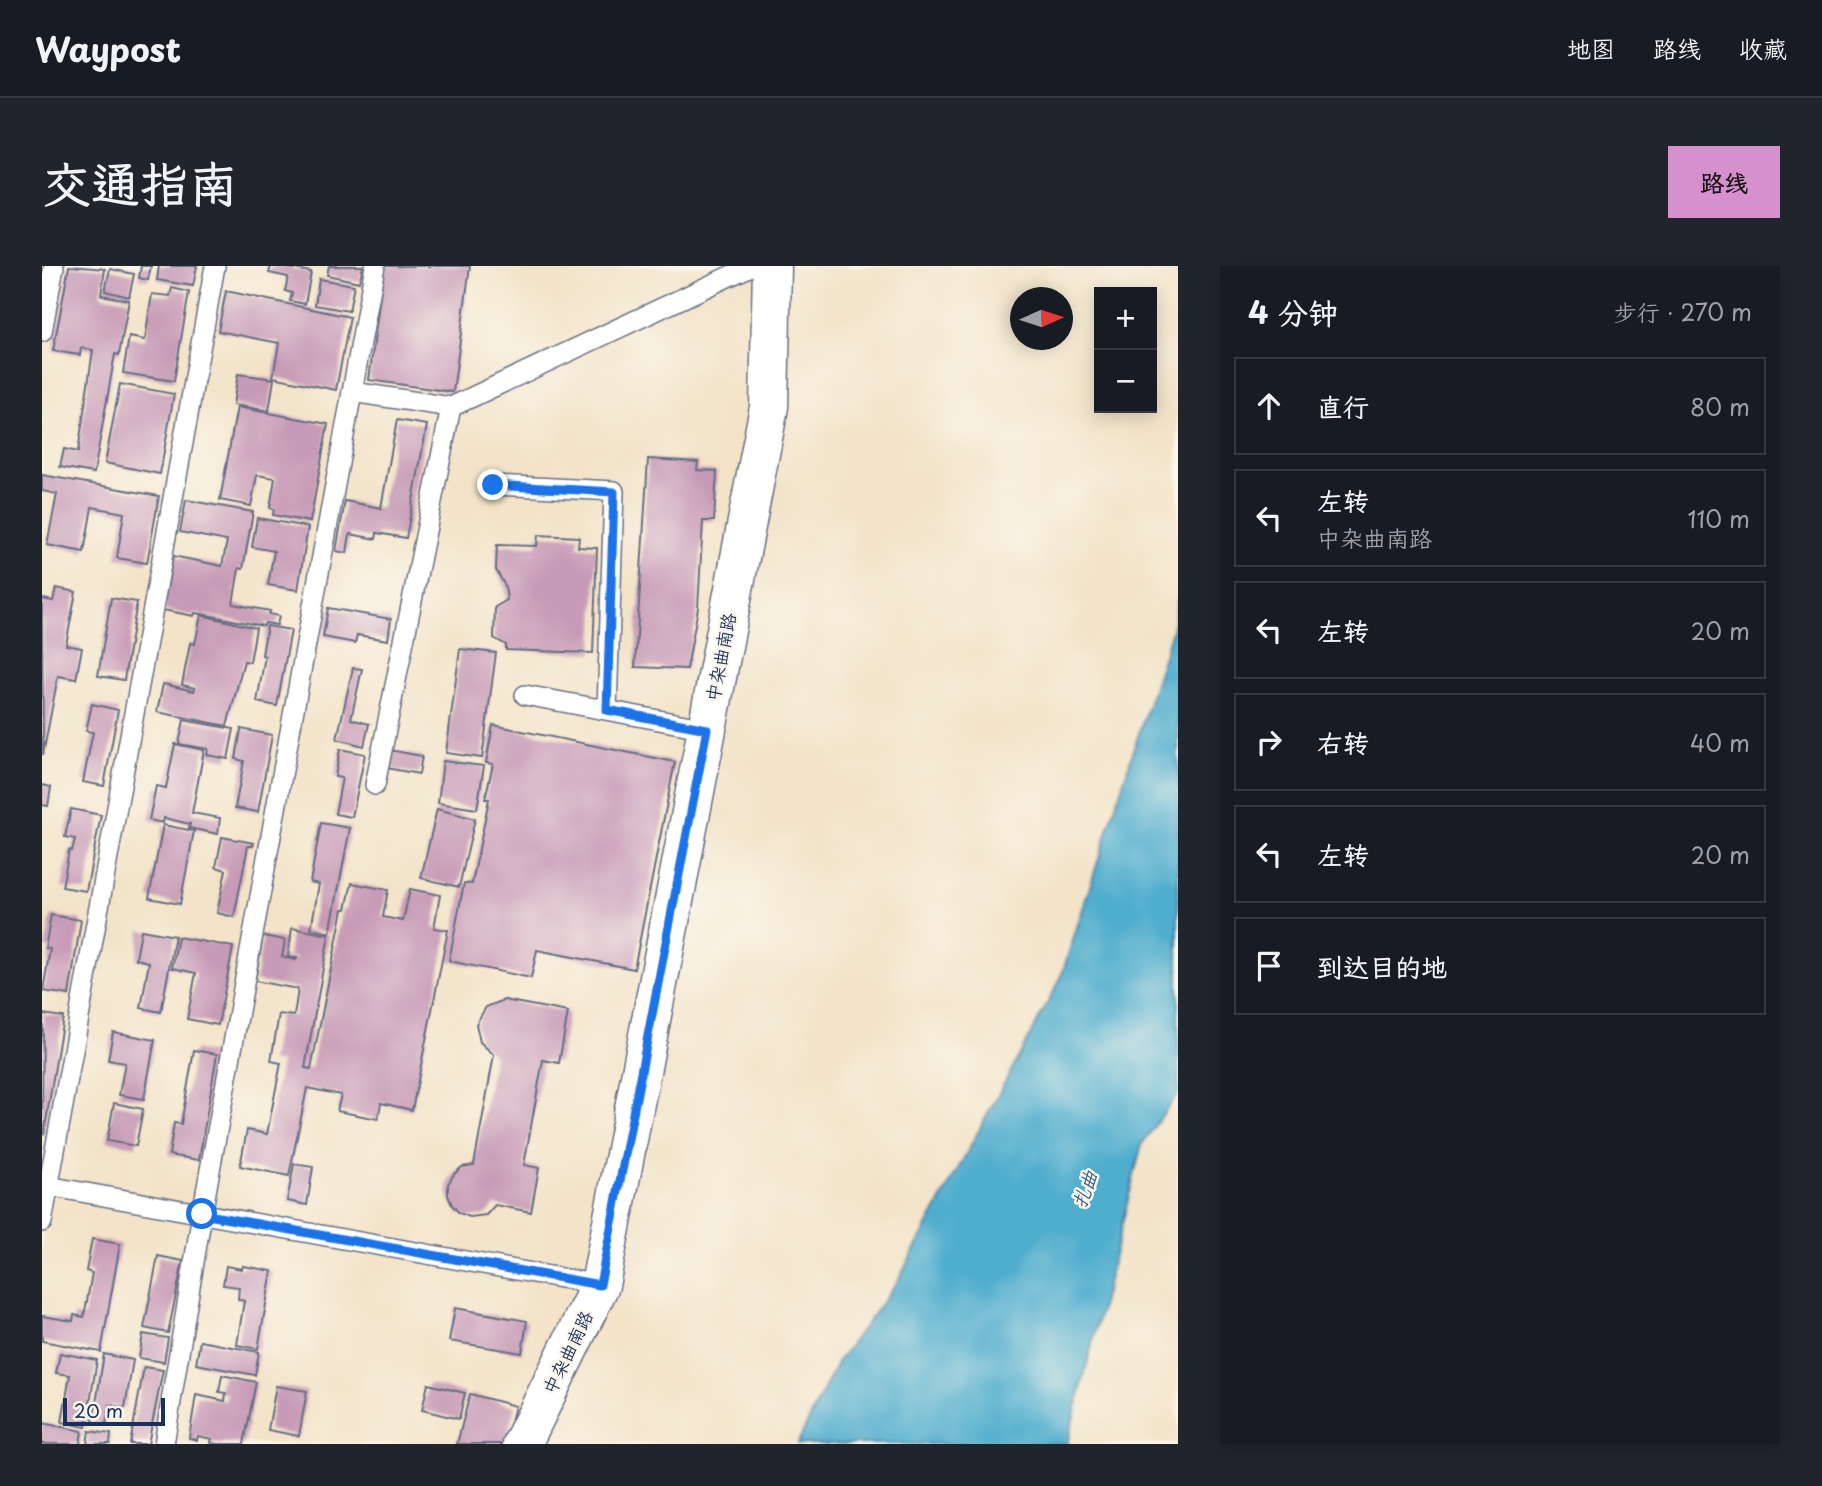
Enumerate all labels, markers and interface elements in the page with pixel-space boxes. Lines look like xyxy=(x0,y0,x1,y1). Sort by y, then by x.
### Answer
text: Waypost xyxy=(35,23,181,73)
text: 地图 xyxy=(1567,30,1615,66)
text: 路线 xyxy=(1653,30,1701,66)
text: 收藏 xyxy=(1739,30,1787,66)
text: 交通指南 xyxy=(42,145,238,219)
button: 路线 xyxy=(1668,146,1780,218)
north arrow xyxy=(1010,287,1073,350)
map controls xyxy=(1094,287,1157,413)
button: + xyxy=(1094,287,1157,350)
text: 4 分钟 xyxy=(1248,289,1338,334)
text: 步行 · 270 m xyxy=(1614,294,1752,329)
button: − xyxy=(1094,350,1157,413)
icon: ahead xyxy=(1250,387,1288,425)
text: 直行 xyxy=(1317,387,1369,426)
text: 80 m xyxy=(1690,389,1750,424)
route end xyxy=(477,469,508,500)
text: 左转 xyxy=(1317,481,1369,520)
icon: left xyxy=(1250,499,1288,537)
text: 110 m xyxy=(1688,501,1750,536)
text: 中杂曲南路 xyxy=(1317,520,1432,555)
street label: 中杂曲南路 xyxy=(698,610,742,704)
icon: left xyxy=(1250,611,1288,649)
text: 左转 xyxy=(1317,611,1369,650)
text: 20 m xyxy=(1691,613,1750,648)
icon: right xyxy=(1250,723,1288,761)
text: 右转 xyxy=(1317,723,1369,762)
text: 40 m xyxy=(1690,725,1750,760)
icon: left xyxy=(1250,835,1288,873)
text: 左转 xyxy=(1317,835,1369,874)
text: 20 m xyxy=(1691,837,1750,872)
icon: arrive xyxy=(1250,947,1288,985)
text: 到达目的地 xyxy=(1317,947,1447,986)
water label: 扎曲 xyxy=(1064,1165,1104,1212)
route start xyxy=(186,1198,217,1229)
street label: 中杂曲南路 xyxy=(535,1306,599,1398)
scale bar xyxy=(63,1395,164,1427)
text: 20 m xyxy=(74,1396,123,1424)

